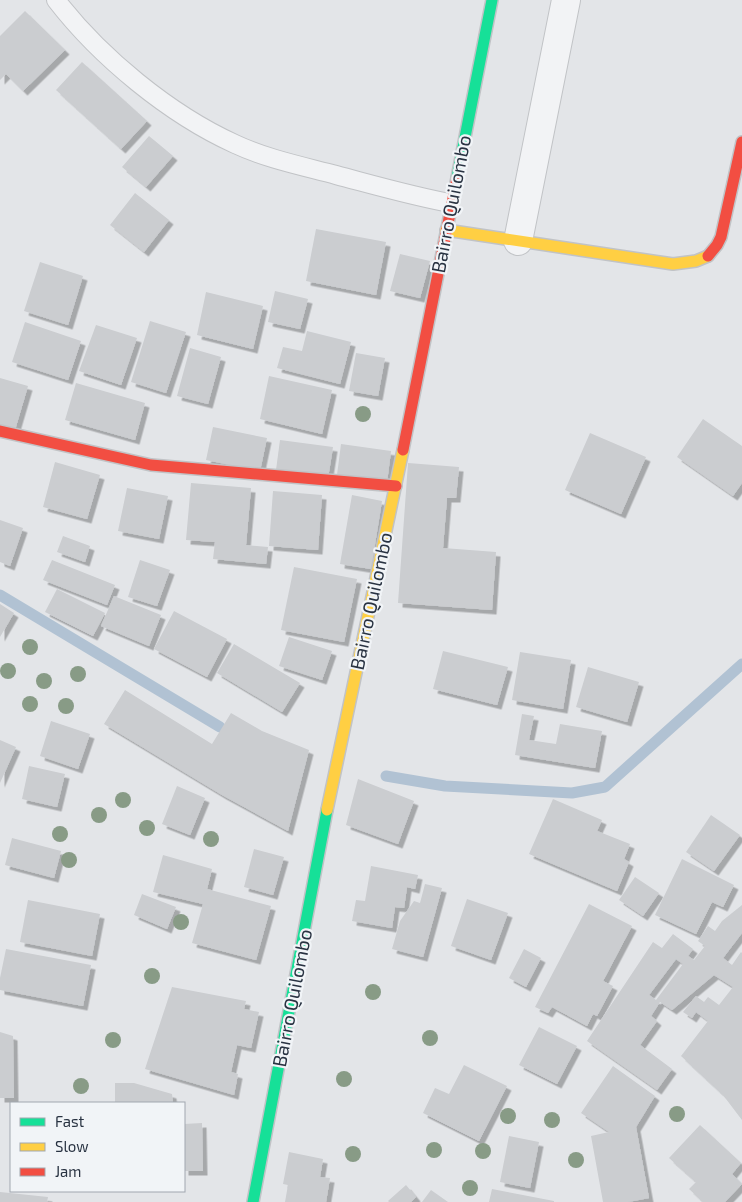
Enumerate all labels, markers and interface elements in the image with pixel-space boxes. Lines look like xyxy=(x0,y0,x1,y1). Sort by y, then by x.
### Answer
street label: Bairro Quilombo xyxy=(426,133,475,275)
street label: Bairro Quilombo xyxy=(345,530,396,672)
street label: Bairro Quilombo xyxy=(267,927,316,1069)
legend xyxy=(10,1102,185,1192)
text: Fast xyxy=(55,1112,85,1130)
text: Slow xyxy=(55,1137,89,1155)
text: Jam xyxy=(55,1162,81,1180)

